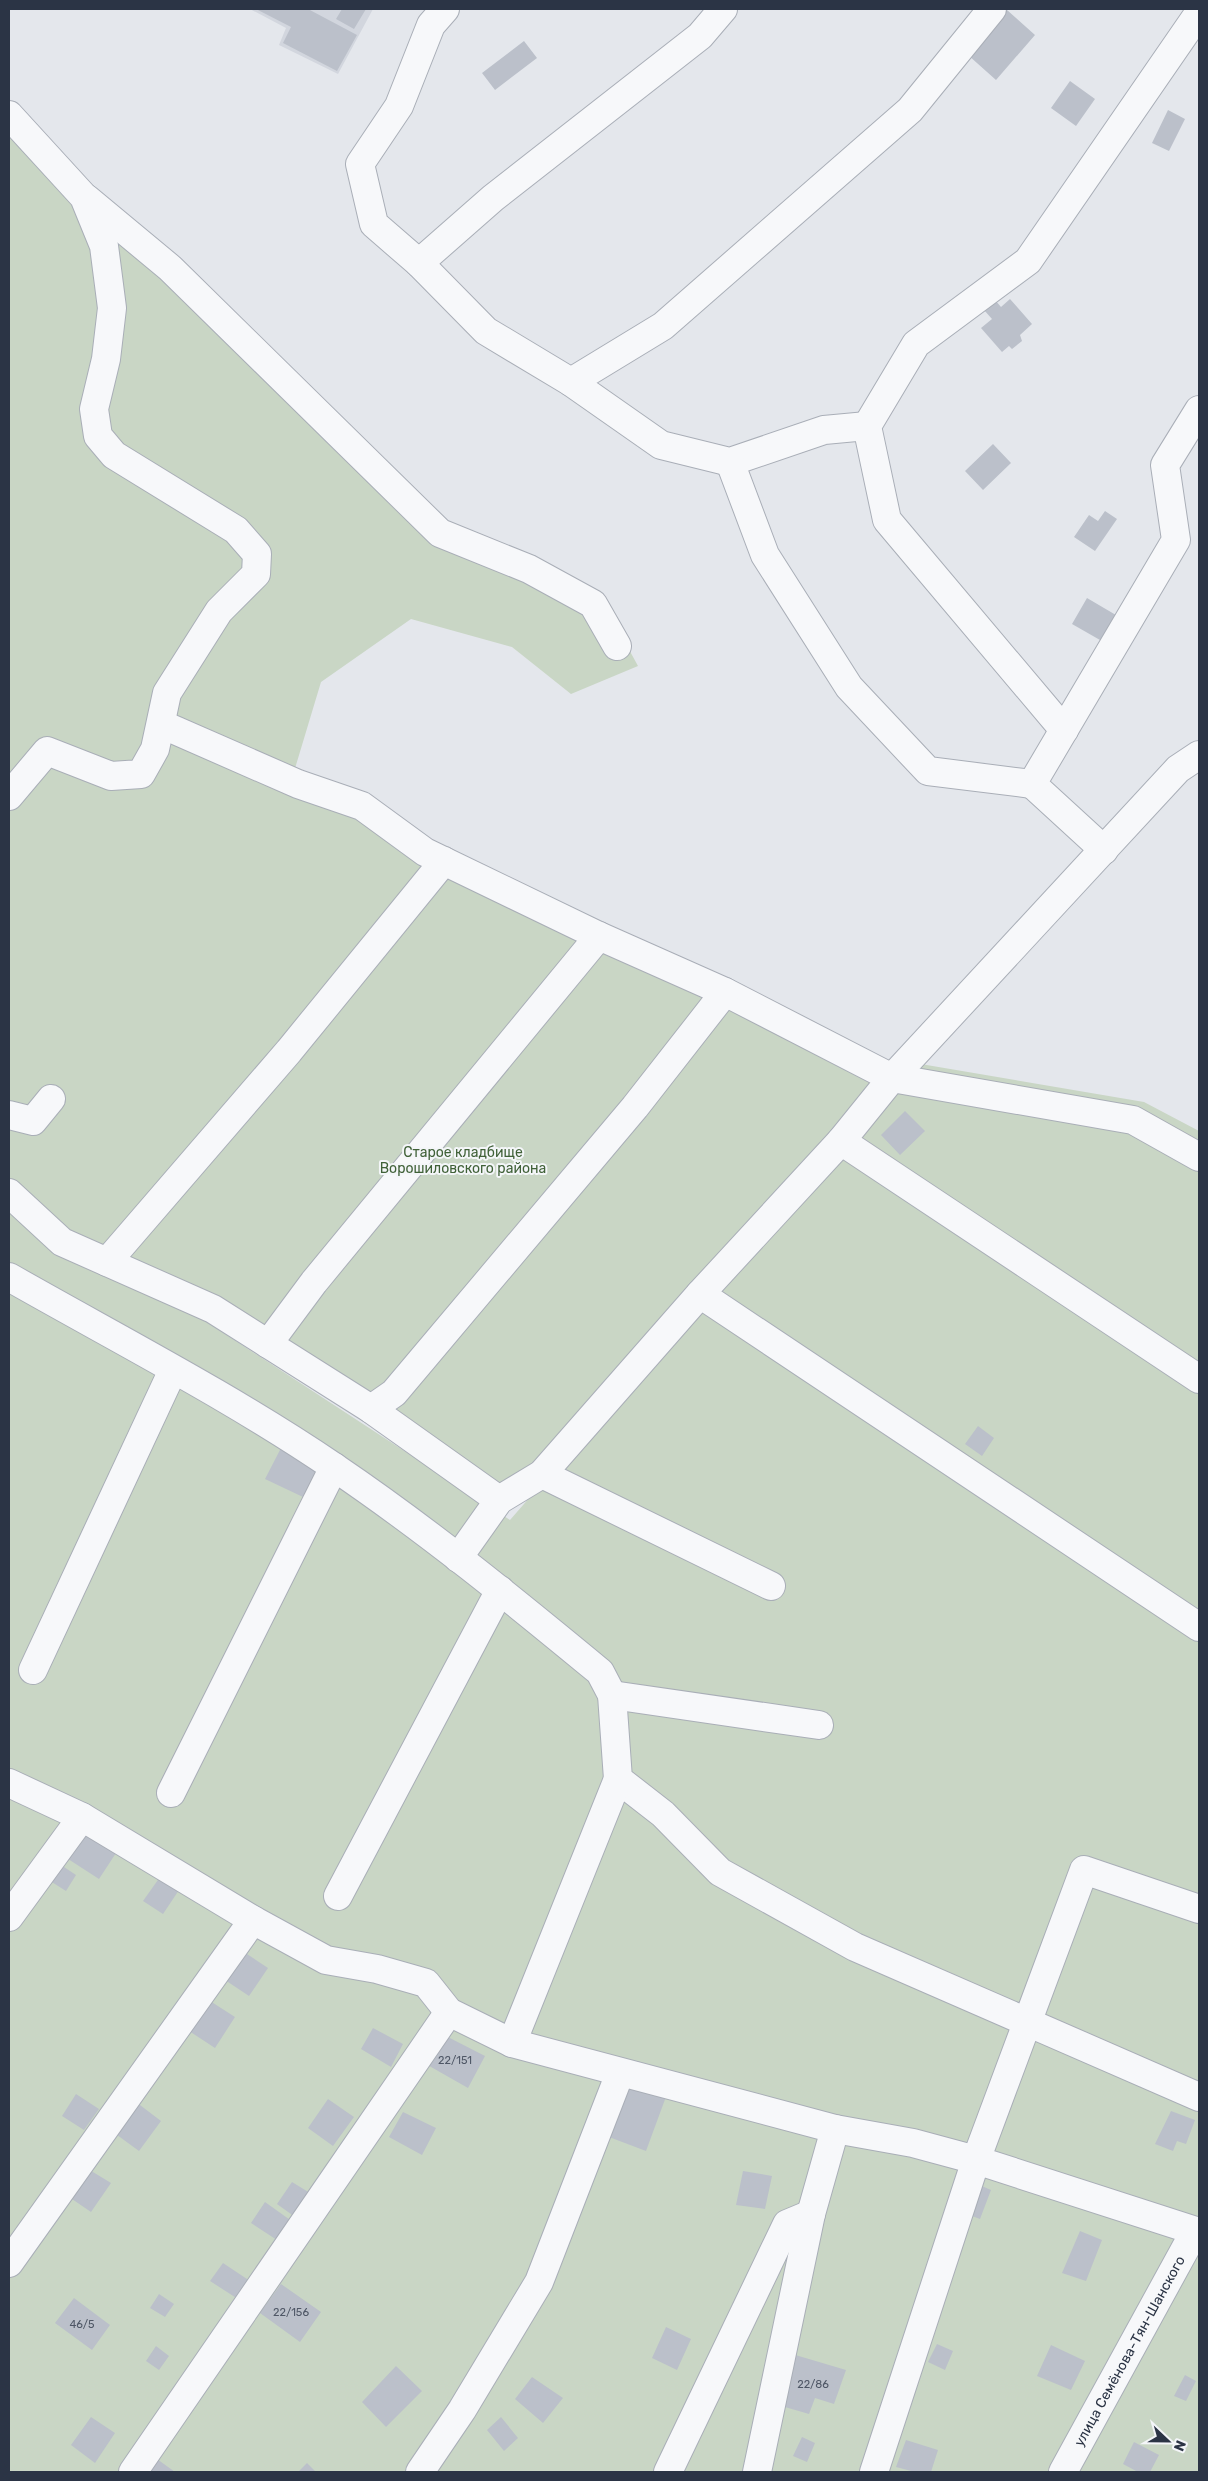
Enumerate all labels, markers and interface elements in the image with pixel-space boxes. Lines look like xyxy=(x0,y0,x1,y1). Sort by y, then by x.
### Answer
park label: Старое кладбище Ворошиловского района xyxy=(380,1144,546,1177)
house number: 22/151 xyxy=(438,2054,472,2067)
street label: улица Семёнова-Тян-Шанского xyxy=(1070,2253,1188,2449)
house number: 22/156 xyxy=(273,2306,309,2319)
house number: 46/5 xyxy=(69,2318,95,2331)
house number: 22/86 xyxy=(797,2378,829,2391)
north arrow xyxy=(1143,2416,1193,2466)
text: N xyxy=(1170,2438,1189,2454)

